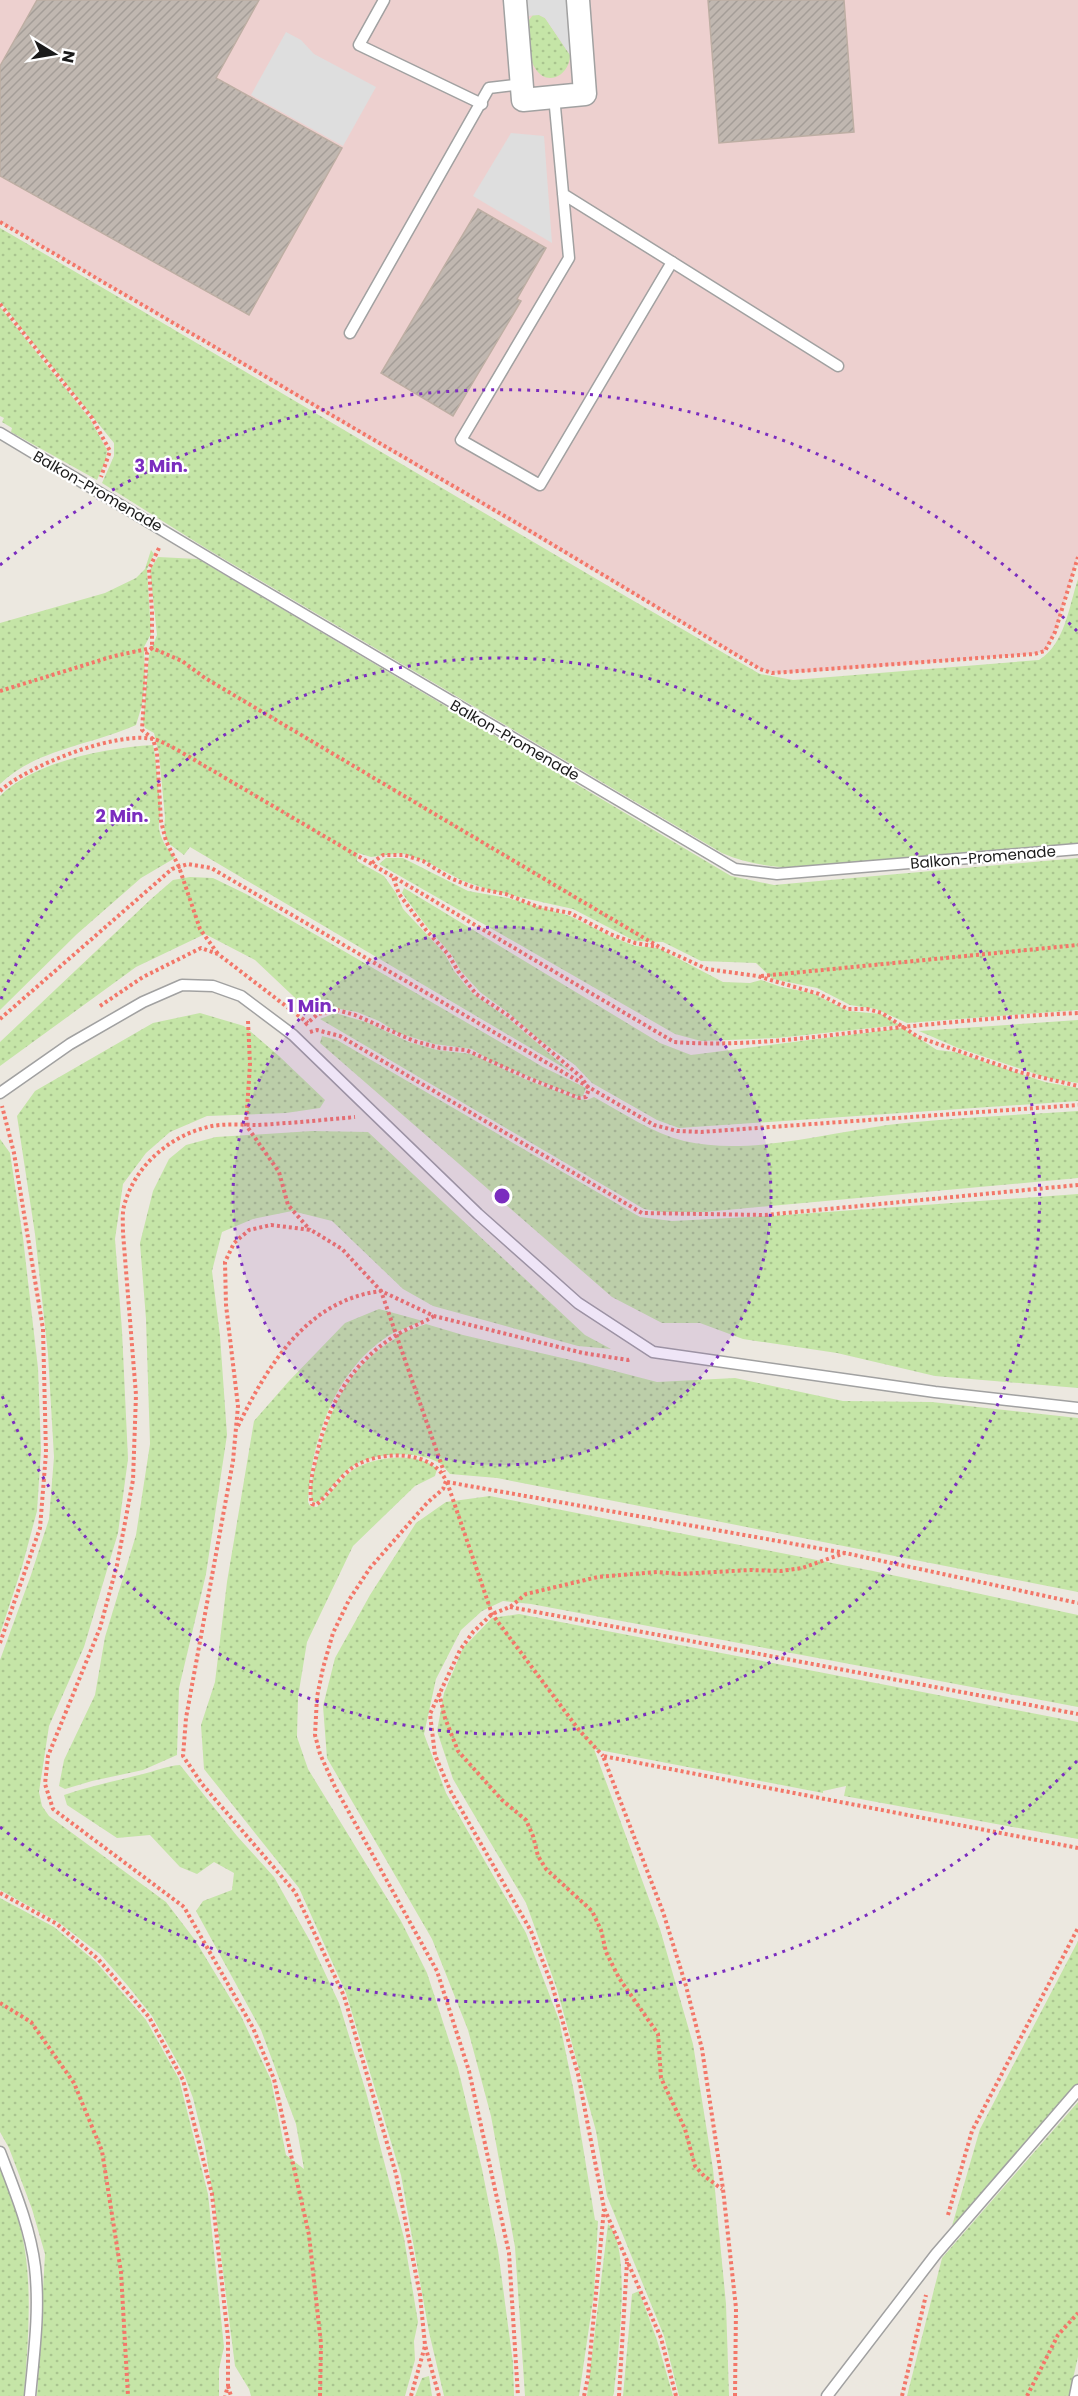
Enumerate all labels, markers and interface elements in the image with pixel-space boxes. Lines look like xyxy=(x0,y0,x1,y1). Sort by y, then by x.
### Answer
north arrow xyxy=(24,24,84,84)
text: N xyxy=(56,49,81,65)
street label: Balkon-Promenade xyxy=(30,445,166,537)
text: 3 Min. xyxy=(134,453,188,478)
street label: Balkon-Promenade xyxy=(447,694,583,786)
text: 2 Min. xyxy=(95,803,149,828)
street label: Balkon-Promenade xyxy=(909,840,1057,874)
text: 1 Min. xyxy=(287,993,337,1018)
centre of rings xyxy=(492,1186,512,1206)

